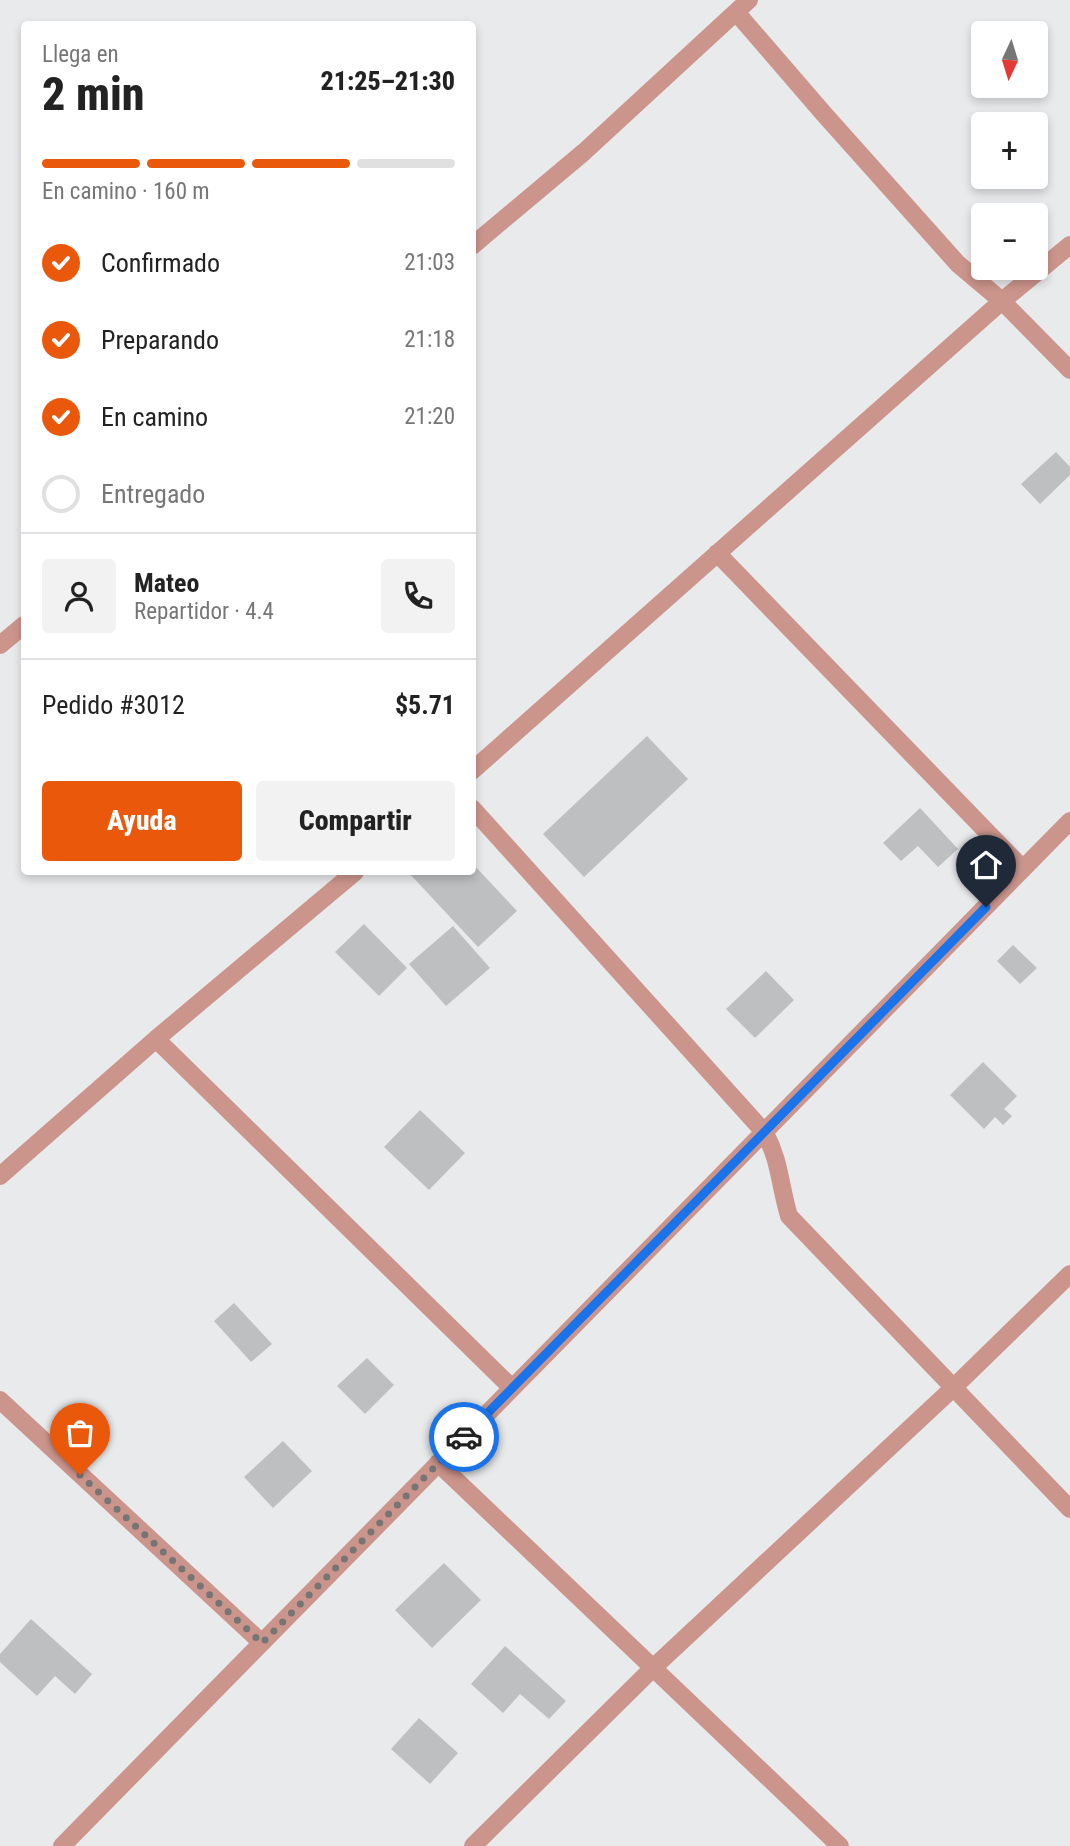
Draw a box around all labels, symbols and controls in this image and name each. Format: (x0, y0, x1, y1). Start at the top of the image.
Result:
north arrow (971, 21, 1048, 98)
map controls (971, 21, 1048, 280)
text: Llega en (42, 41, 119, 68)
text: 21:25–21:30 (321, 66, 455, 96)
text: 2 min (42, 67, 145, 121)
button: + (971, 112, 1048, 189)
text: En camino · 160 m (42, 178, 210, 205)
button: − (971, 203, 1048, 280)
icon: check (42, 244, 80, 282)
text: Confirmado (101, 248, 220, 278)
text: 21:03 (404, 249, 455, 276)
icon: check (42, 321, 80, 359)
text: Preparando (101, 325, 219, 355)
text: 21:18 (404, 326, 455, 353)
icon: check (42, 398, 80, 436)
text: En camino (101, 402, 208, 432)
text: 21:20 (404, 403, 455, 430)
text: Entregado (101, 479, 205, 509)
button: person (42, 559, 116, 633)
button: phone (381, 559, 455, 633)
text: Mateo (134, 568, 199, 598)
text: Repartidor · 4.4 (134, 598, 274, 625)
text: Pedido #3012 (42, 690, 185, 720)
text: $5.71 (395, 690, 455, 720)
button: Ayuda (42, 781, 242, 861)
button: Compartir (256, 781, 455, 861)
pin (956, 835, 1016, 907)
icon: home (967, 846, 1005, 884)
courier (429, 1402, 499, 1472)
pin (50, 1403, 110, 1475)
icon: bag (61, 1414, 99, 1452)
icon: car (445, 1418, 483, 1456)

